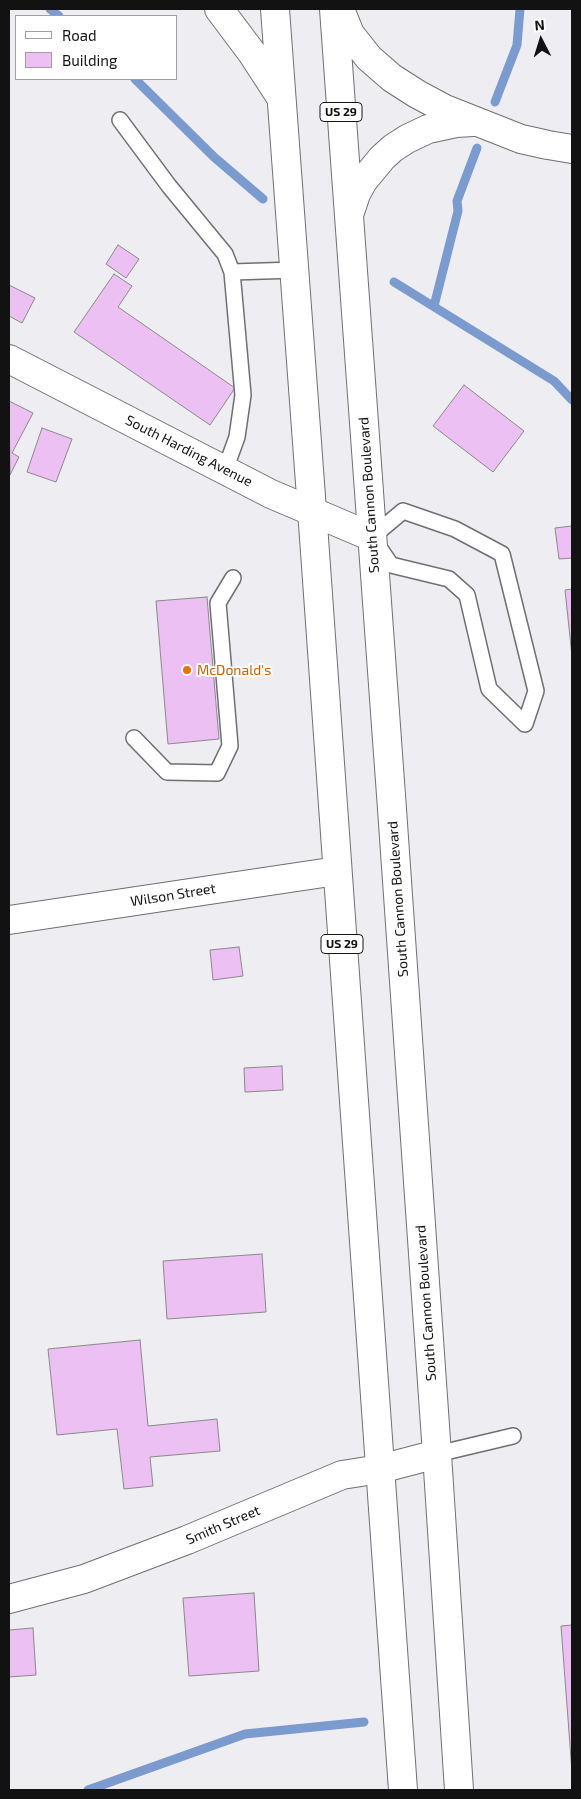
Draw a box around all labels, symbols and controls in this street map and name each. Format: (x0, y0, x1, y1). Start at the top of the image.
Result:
legend (15, 15, 178, 80)
north arrow (516, 15, 566, 65)
text: N (534, 16, 545, 33)
text: Road (62, 26, 97, 44)
text: Building (62, 51, 117, 69)
road number: US 29 (320, 102, 362, 121)
street label: South Harding Avenue (123, 412, 255, 490)
street label: South Cannon Boulevard (355, 416, 383, 574)
place label: McDonald's (197, 662, 271, 678)
marker: McDonald's (181, 664, 193, 676)
street label: South Cannon Boulevard (384, 820, 412, 978)
street label: Wilson Street (129, 880, 217, 910)
road number: US 29 (321, 934, 363, 954)
street label: South Cannon Boulevard (412, 1224, 440, 1382)
street label: Smith Street (183, 1502, 263, 1548)

